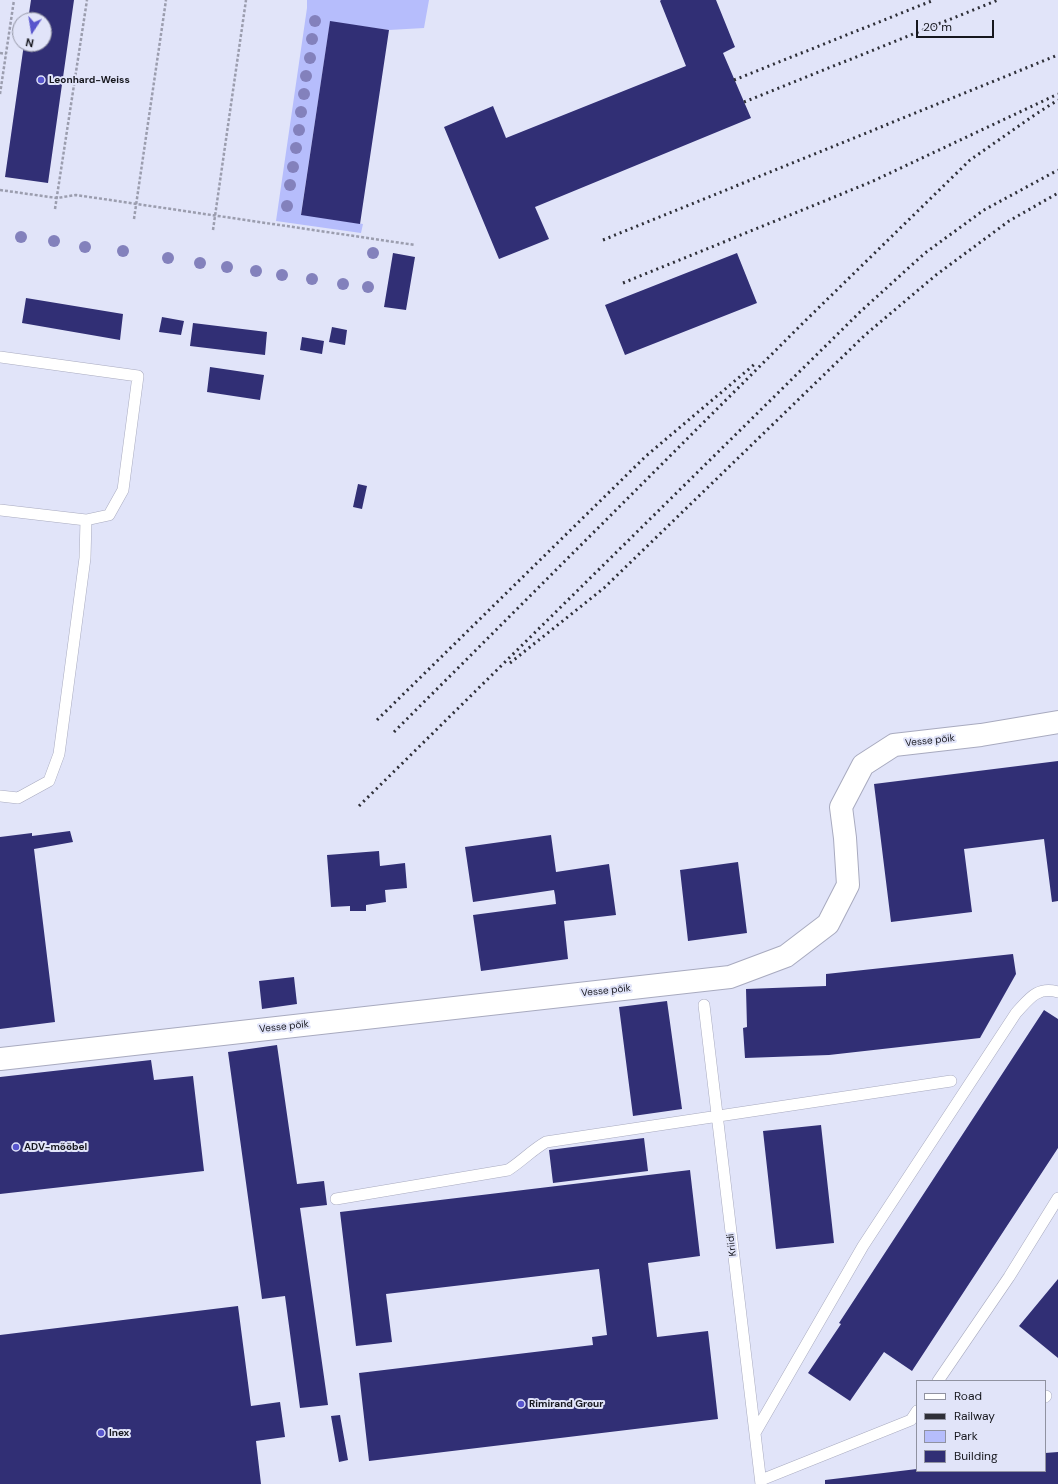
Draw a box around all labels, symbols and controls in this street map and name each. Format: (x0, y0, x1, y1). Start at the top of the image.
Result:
north arrow (12, 12, 52, 52)
scale bar (918, 12, 996, 38)
text: 20 m (923, 19, 952, 35)
text: N (24, 35, 35, 50)
place label: Leonhard-Weiss (49, 74, 130, 86)
marker: Leonhard-Weiss (36, 75, 46, 85)
street label: Vesse põik (905, 732, 955, 750)
street label: Vesse põik (581, 982, 631, 1000)
street label: Vesse põik (259, 1018, 309, 1036)
place label: ADV-mööbel (24, 1141, 87, 1153)
marker: ADV-mööbel (11, 1142, 21, 1152)
street label: Kriidi (725, 1233, 739, 1257)
legend (916, 1380, 1046, 1472)
text: Road (954, 1388, 982, 1404)
place label: Rimirand Grour (529, 1398, 603, 1410)
marker: Rimirand Grour (516, 1399, 526, 1409)
text: Railway (954, 1408, 995, 1424)
place label: Inex (109, 1427, 129, 1439)
marker: Inex (96, 1428, 106, 1438)
text: Park (954, 1428, 978, 1444)
text: Building (954, 1448, 998, 1464)

